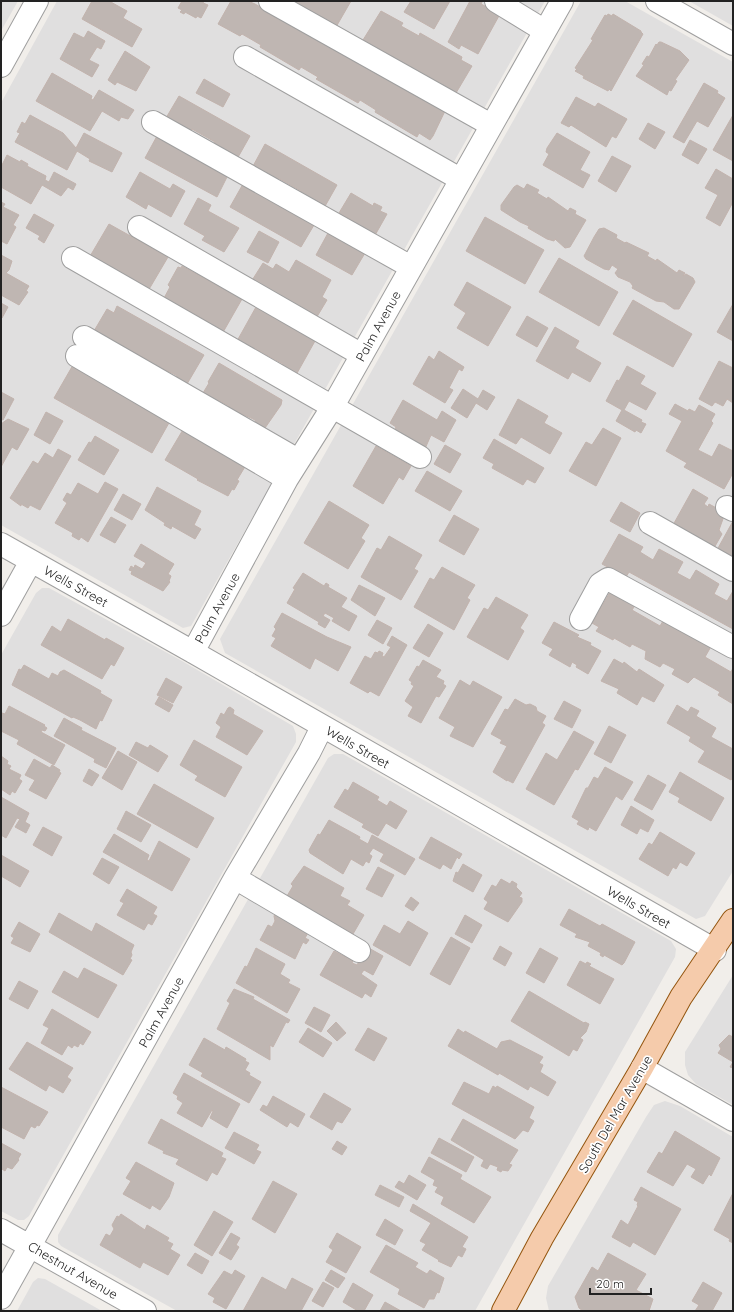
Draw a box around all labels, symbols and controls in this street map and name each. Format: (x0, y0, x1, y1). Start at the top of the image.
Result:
street label: Palm Avenue (352, 288, 404, 364)
street label: Wells Street (41, 562, 111, 610)
street label: Palm Avenue (191, 570, 243, 646)
street label: Wells Street (323, 722, 393, 772)
street label: Wells Street (604, 882, 674, 932)
street label: Palm Avenue (135, 974, 187, 1050)
street label: South Del Mar Avenue (575, 1052, 655, 1176)
street label: Chestnut Avenue (25, 1238, 121, 1302)
scale bar (590, 1270, 651, 1296)
text: 20 m (596, 1276, 624, 1291)

